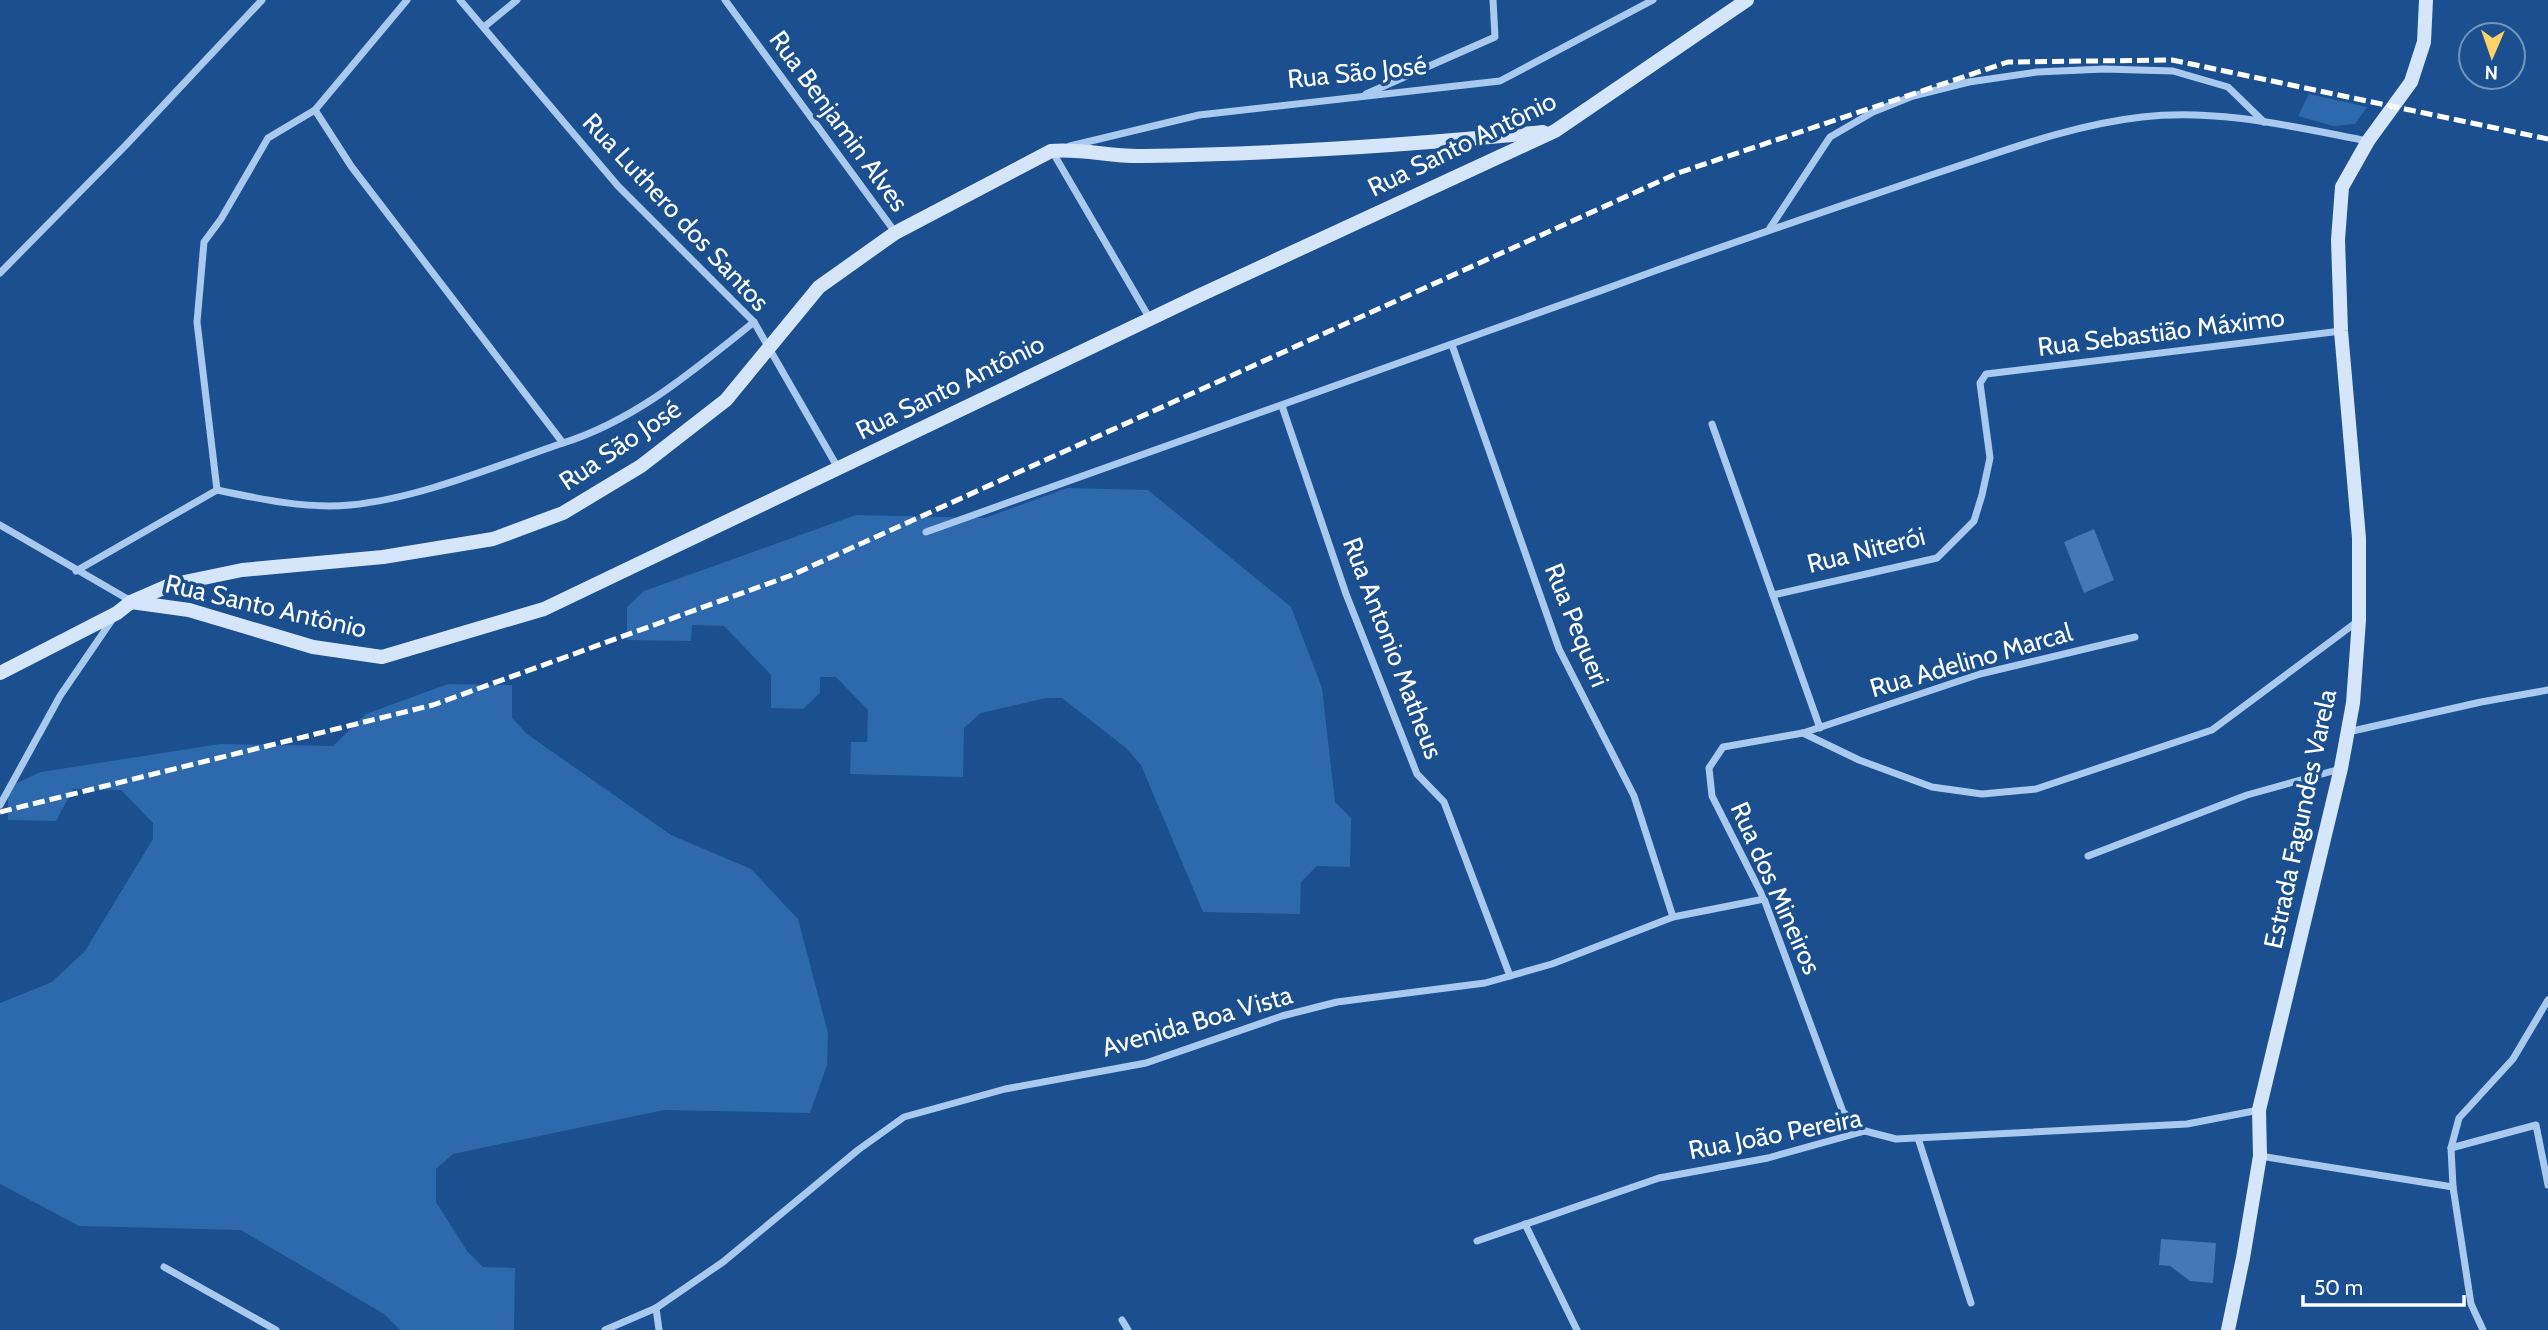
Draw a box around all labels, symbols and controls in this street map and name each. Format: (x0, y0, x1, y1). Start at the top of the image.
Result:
north arrow (2457, 21, 2527, 91)
street label: Rua Benjamin Alves (763, 24, 916, 218)
street label: Rua São José (1286, 49, 1428, 95)
text: N (2484, 61, 2499, 84)
street label: Rua Santo Antônio (1363, 85, 1561, 203)
street label: Rua Luthero dos Santos (576, 106, 776, 318)
street label: Rua Sebastião Máximo (2036, 301, 2286, 363)
street label: Rua Santo Antônio (851, 328, 1049, 446)
street label: Rua São José (553, 393, 687, 497)
street label: Rua Niterói (1804, 520, 1928, 580)
street label: Rua Antonio Matheus (1336, 533, 1450, 763)
street label: Rua Pequeri (1538, 559, 1616, 691)
street label: Rua Santo Antônio (162, 567, 370, 645)
street label: Rua Adelino Marcal (1866, 616, 2076, 704)
street label: Estrada Fagundes Varela (2257, 686, 2343, 952)
street label: Rua dos Mineiros (1724, 797, 1828, 979)
street label: Avenida Boa Vista (1098, 978, 1296, 1063)
street label: Rua João Pereira (1686, 1101, 1865, 1166)
scale bar (2303, 1264, 2464, 1308)
text: 50 m (2314, 1275, 2363, 1300)

